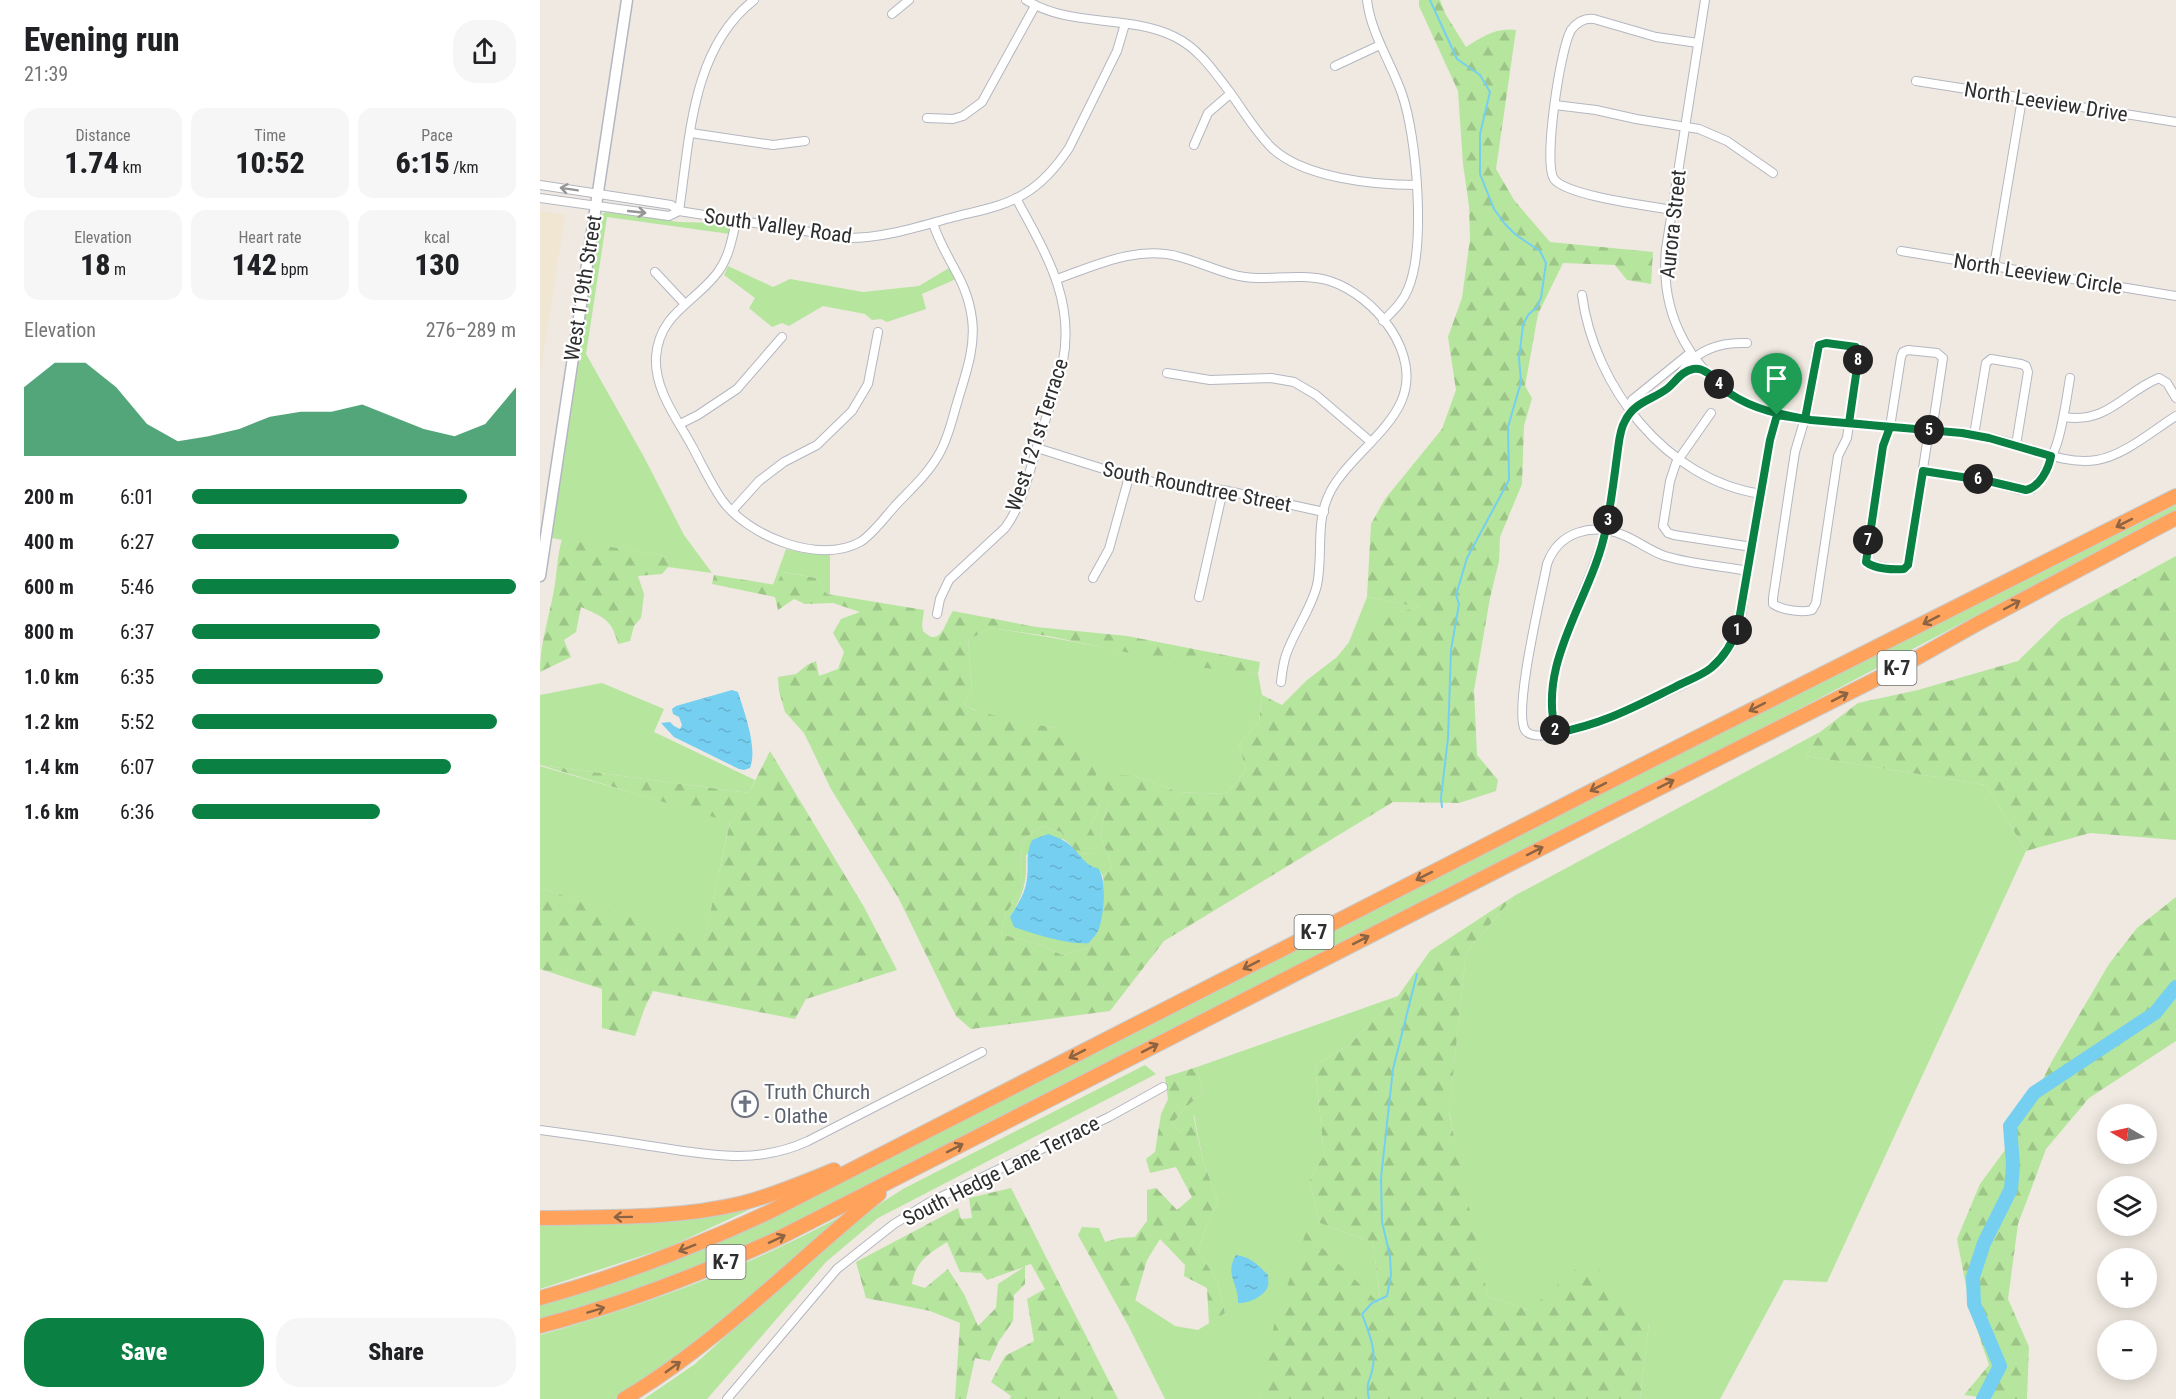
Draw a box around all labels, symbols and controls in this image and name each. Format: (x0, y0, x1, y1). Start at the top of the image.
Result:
text: Evening run (24, 20, 180, 59)
button: share (453, 20, 516, 83)
text: 21:39 (24, 62, 68, 86)
street label: North Leeview Drive (1963, 77, 2130, 127)
text: Distance (75, 126, 131, 145)
text: Time (254, 126, 286, 145)
text: Pace (421, 126, 453, 145)
text: 1.74 (64, 145, 119, 180)
text: 10:52 (235, 145, 305, 180)
text: 6:15 (395, 145, 450, 180)
text: km (119, 158, 142, 177)
text: /km (450, 158, 479, 177)
street label: Aurora Street (1655, 169, 1691, 279)
one-way arrow (559, 183, 579, 194)
street label: South Valley Road (702, 204, 854, 248)
one-way arrow (627, 207, 647, 218)
street label: West 119th Street (560, 213, 606, 363)
text: Elevation (74, 228, 132, 247)
text: Heart rate (238, 228, 302, 247)
text: kcal (424, 228, 450, 247)
text: 18 (80, 247, 110, 282)
text: 142 (231, 247, 277, 282)
text: 130 (414, 247, 460, 282)
street label: North Leeview Circle (1952, 249, 2124, 299)
text: m (110, 260, 126, 279)
text: bpm (277, 260, 309, 279)
text: Elevation (24, 318, 96, 342)
text: 276–289 m (426, 318, 516, 342)
pin: 8 (1843, 345, 1873, 375)
text: 8 (1854, 350, 1862, 369)
pin (1751, 353, 1802, 415)
street label: West 121st Terrace (1001, 355, 1073, 514)
icon: arrive (1760, 362, 1793, 395)
pin: 4 (1704, 369, 1734, 399)
text: 4 (1715, 374, 1723, 393)
pin: 5 (1914, 415, 1944, 445)
text: 5 (1925, 420, 1933, 439)
street label: South Roundtree Street (1101, 457, 1293, 517)
pin: 6 (1963, 464, 1993, 494)
text: 6 (1974, 469, 1982, 488)
text: 200 m (24, 485, 74, 509)
text: 6:01 (120, 485, 154, 509)
pin: 3 (1593, 505, 1623, 535)
text: 3 (1604, 510, 1612, 529)
one-way arrow (2115, 517, 2133, 529)
pin: 7 (1853, 525, 1883, 555)
text: 400 m (24, 530, 74, 554)
text: 6:27 (120, 530, 154, 554)
text: 7 (1864, 530, 1872, 549)
text: 600 m (24, 575, 74, 599)
text: 5:46 (120, 575, 154, 599)
one-way arrow (2003, 599, 2021, 610)
one-way arrow (1922, 614, 1940, 626)
pin: 1 (1722, 615, 1752, 645)
text: 800 m (24, 620, 74, 644)
text: 6:37 (120, 620, 154, 644)
text: 1 (1733, 620, 1741, 639)
road number: K-7 (1878, 651, 1916, 685)
text: 1.0 km (24, 665, 79, 689)
text: 6:35 (120, 665, 154, 689)
one-way arrow (1831, 691, 1849, 702)
one-way arrow (1748, 702, 1766, 713)
text: 1.2 km (24, 710, 79, 734)
text: 5:52 (120, 710, 154, 734)
pin: 2 (1540, 715, 1570, 745)
text: 2 (1551, 720, 1559, 739)
text: 1.4 km (24, 755, 79, 779)
text: 6:07 (120, 755, 154, 779)
one-way arrow (1657, 778, 1675, 790)
one-way arrow (1590, 781, 1607, 793)
text: 1.6 km (24, 800, 79, 824)
text: 6:36 (120, 800, 154, 824)
one-way arrow (1525, 845, 1543, 856)
one-way arrow (1416, 871, 1434, 882)
road number: K-7 (1294, 915, 1334, 949)
one-way arrow (1352, 934, 1370, 945)
one-way arrow (1243, 959, 1260, 971)
one-way arrow (1141, 1042, 1159, 1053)
one-way arrow (1069, 1049, 1087, 1060)
place label: Truth Church - Olathe (764, 1080, 870, 1128)
church icon: Truth Church - Olathe (730, 1089, 760, 1119)
north arrow (2097, 1104, 2157, 1164)
map controls (2097, 1104, 2157, 1380)
street label: South Hedge Lane Terrace (899, 1111, 1103, 1231)
one-way arrow (946, 1142, 964, 1154)
button: layers (2097, 1176, 2157, 1236)
one-way arrow (614, 1211, 634, 1223)
one-way arrow (768, 1232, 786, 1244)
one-way arrow (678, 1243, 697, 1254)
road number: K-7 (706, 1245, 746, 1279)
button: + (2097, 1248, 2157, 1308)
one-way arrow (586, 1304, 605, 1315)
button: Save (24, 1318, 264, 1387)
button: Share (276, 1318, 516, 1387)
button: − (2097, 1320, 2157, 1380)
one-way arrow (665, 1361, 681, 1373)

